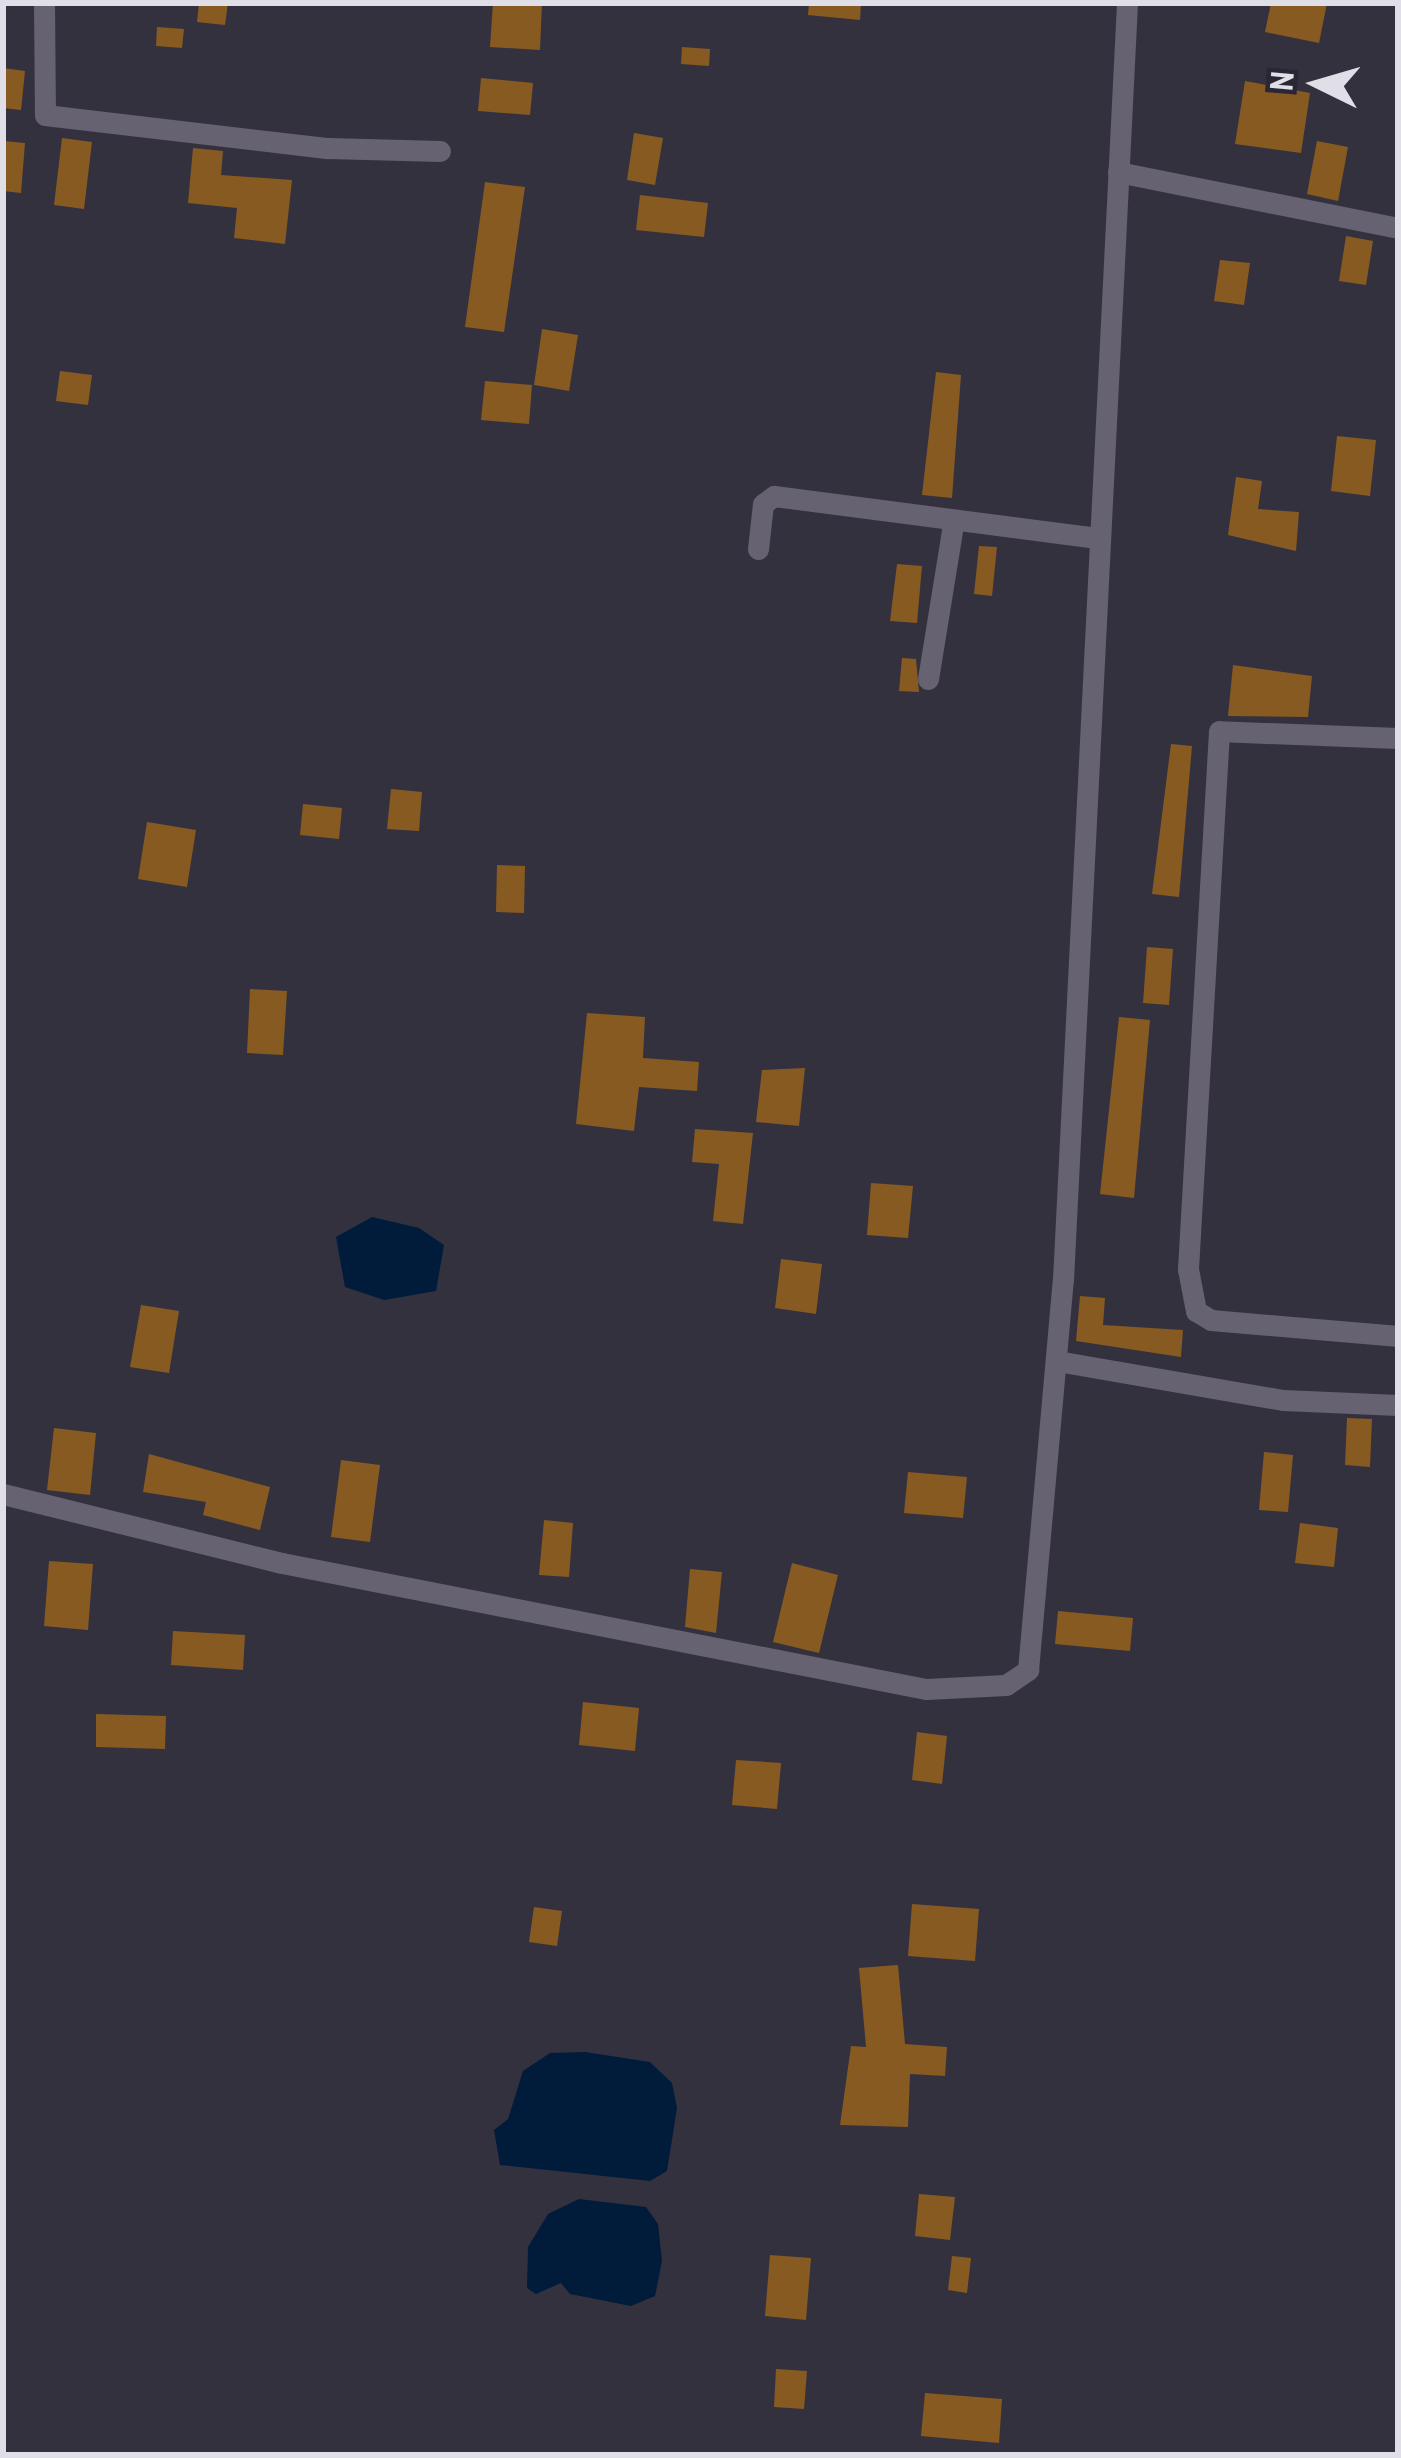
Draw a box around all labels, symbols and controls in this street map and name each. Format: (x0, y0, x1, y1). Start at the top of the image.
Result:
north arrow (1257, 24, 1377, 144)
text: N (1258, 69, 1304, 93)

